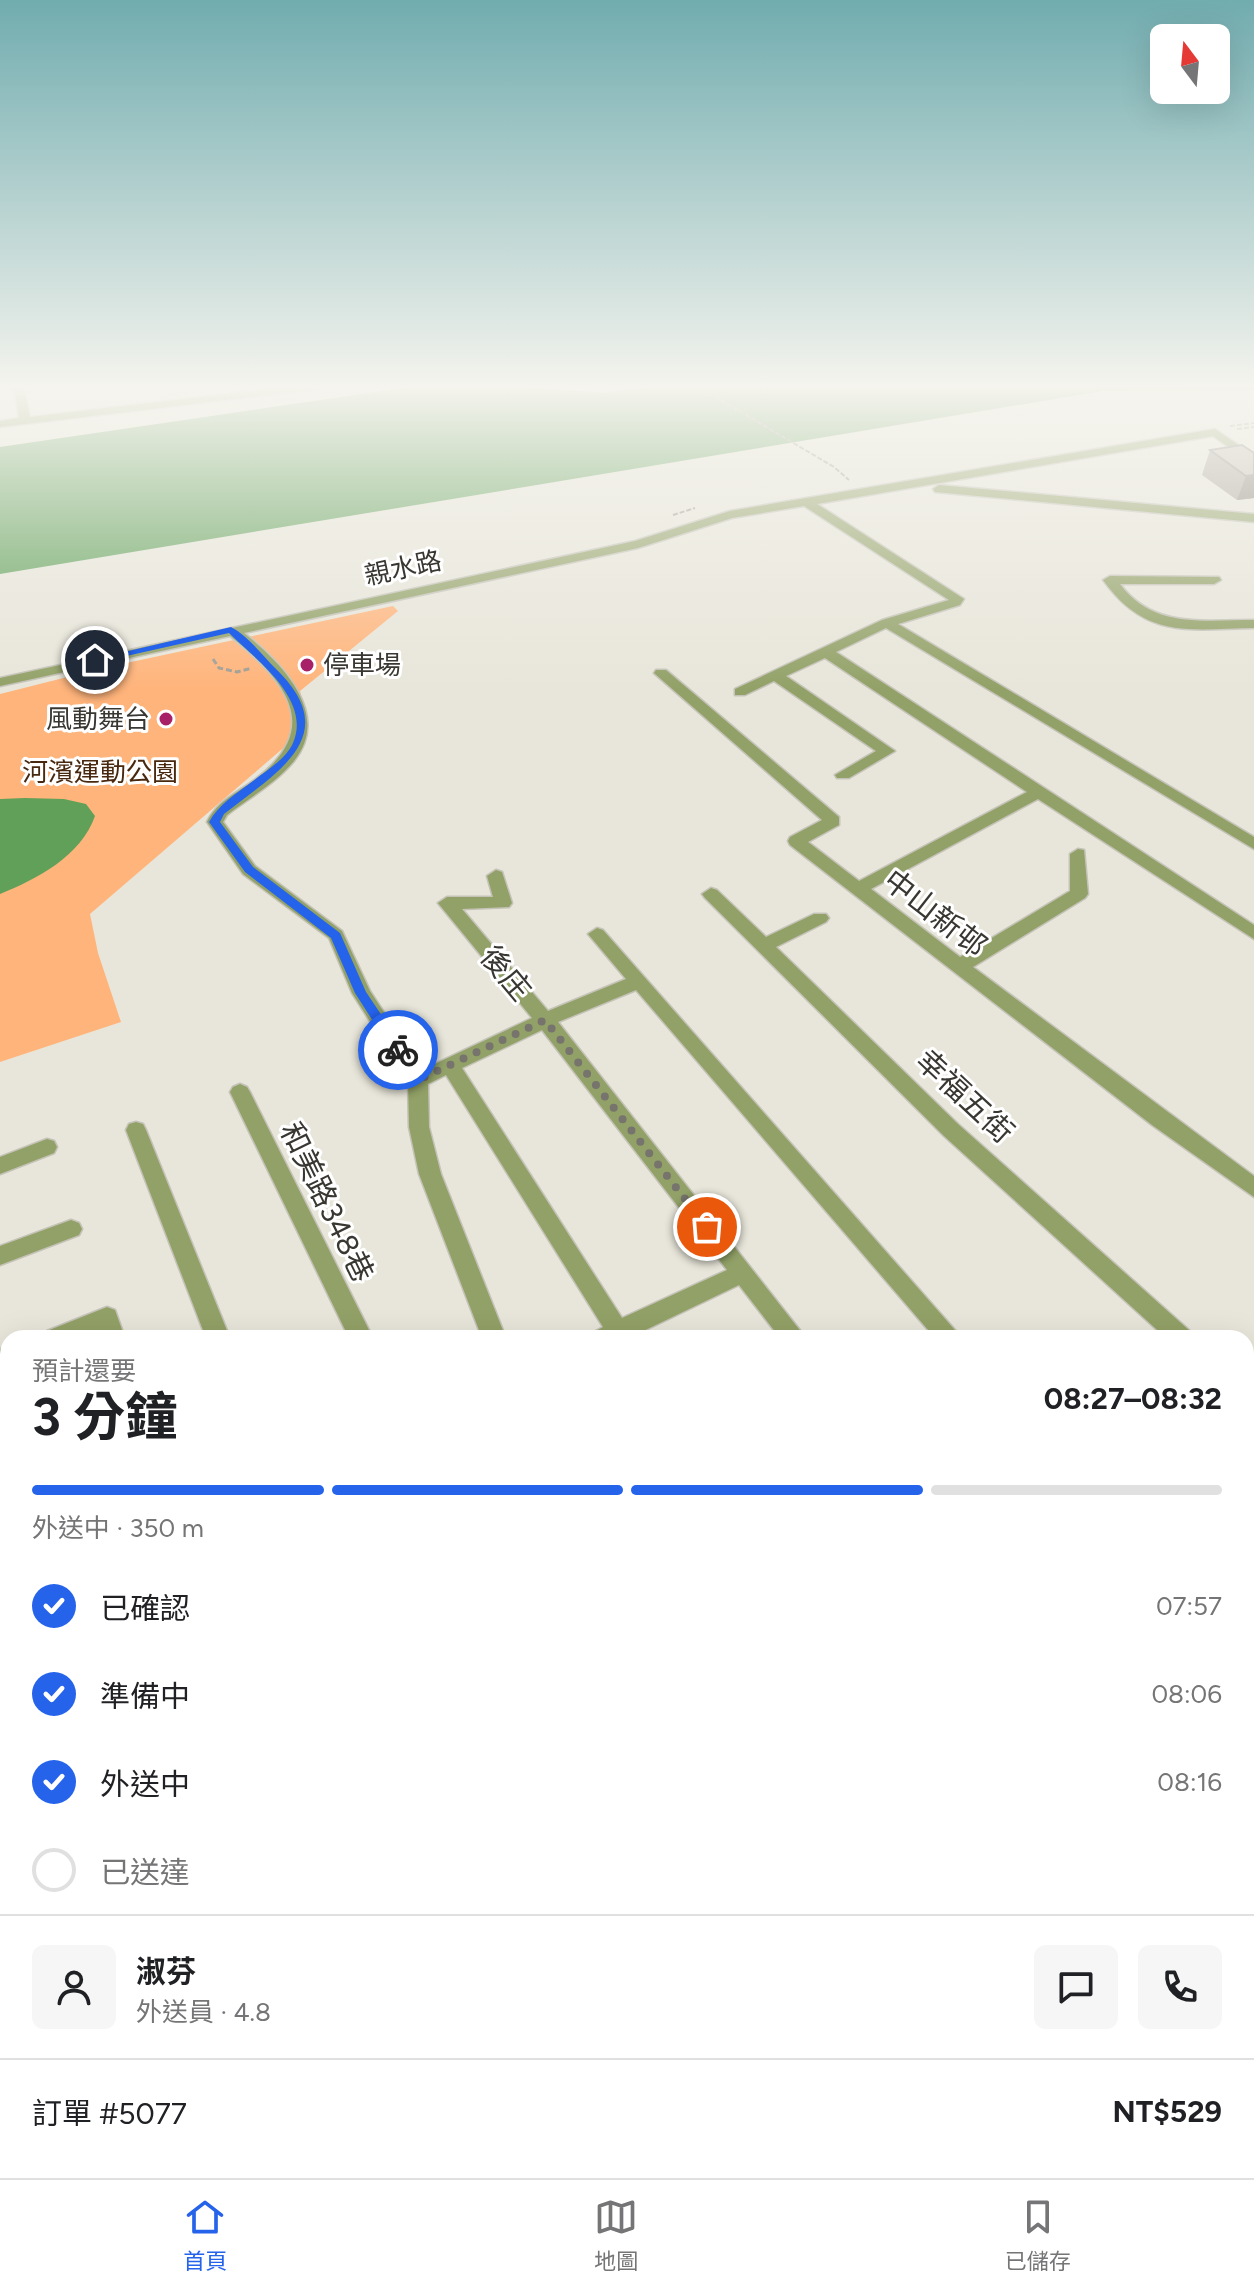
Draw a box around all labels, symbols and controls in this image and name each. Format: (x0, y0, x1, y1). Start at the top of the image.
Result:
north arrow (1150, 24, 1230, 104)
map controls (1150, 24, 1230, 104)
street label: 親水路 (362, 544, 444, 592)
pin (61, 626, 129, 694)
icon: home (73, 638, 117, 682)
place label: 停車場 (323, 649, 401, 681)
marker: 停車場 (298, 656, 316, 674)
place label: 風動舞台 (46, 703, 150, 735)
marker: 風動舞台 (157, 710, 175, 728)
park label: 河濱運動公園 (22, 756, 178, 788)
street label: 中山新邨 (876, 861, 994, 965)
street label: 後庄 (473, 938, 539, 1008)
courier (358, 1010, 438, 1090)
icon: bike (376, 1028, 420, 1072)
street label: 幸福五街 (909, 1042, 1021, 1150)
street label: 和美路348巷 (272, 1116, 382, 1288)
pin (673, 1193, 741, 1261)
icon: bag (685, 1205, 729, 1249)
text: 預計還要 (32, 1355, 136, 1387)
text: 08:27–08:32 (1044, 1380, 1222, 1417)
text: 3 分鐘 (32, 1386, 177, 1448)
text: 外送中 · 350 m (32, 1512, 204, 1544)
icon: check (32, 1584, 76, 1628)
text: 已確認 (100, 1590, 190, 1627)
text: 07:57 (1156, 1590, 1222, 1622)
icon: check (32, 1672, 76, 1716)
text: 準備中 (100, 1678, 190, 1715)
text: 08:06 (1151, 1678, 1222, 1710)
icon: check (32, 1760, 76, 1804)
text: 外送中 (100, 1766, 190, 1803)
text: 08:16 (1157, 1766, 1222, 1798)
text: 已送達 (100, 1854, 190, 1891)
button: person (32, 1945, 116, 2029)
button: chat (1034, 1945, 1118, 2029)
button: phone (1138, 1945, 1222, 2029)
text: 淑芬 (136, 1953, 196, 1990)
text: 外送員 · 4.8 (136, 1996, 271, 2028)
text: NT$529 (1112, 2093, 1222, 2130)
text: 訂單 #5077 (32, 2095, 187, 2132)
tab: 首頁 (183, 2195, 227, 2275)
tab: 地圖 (594, 2195, 638, 2275)
tab: 已儲存 (1005, 2195, 1071, 2275)

